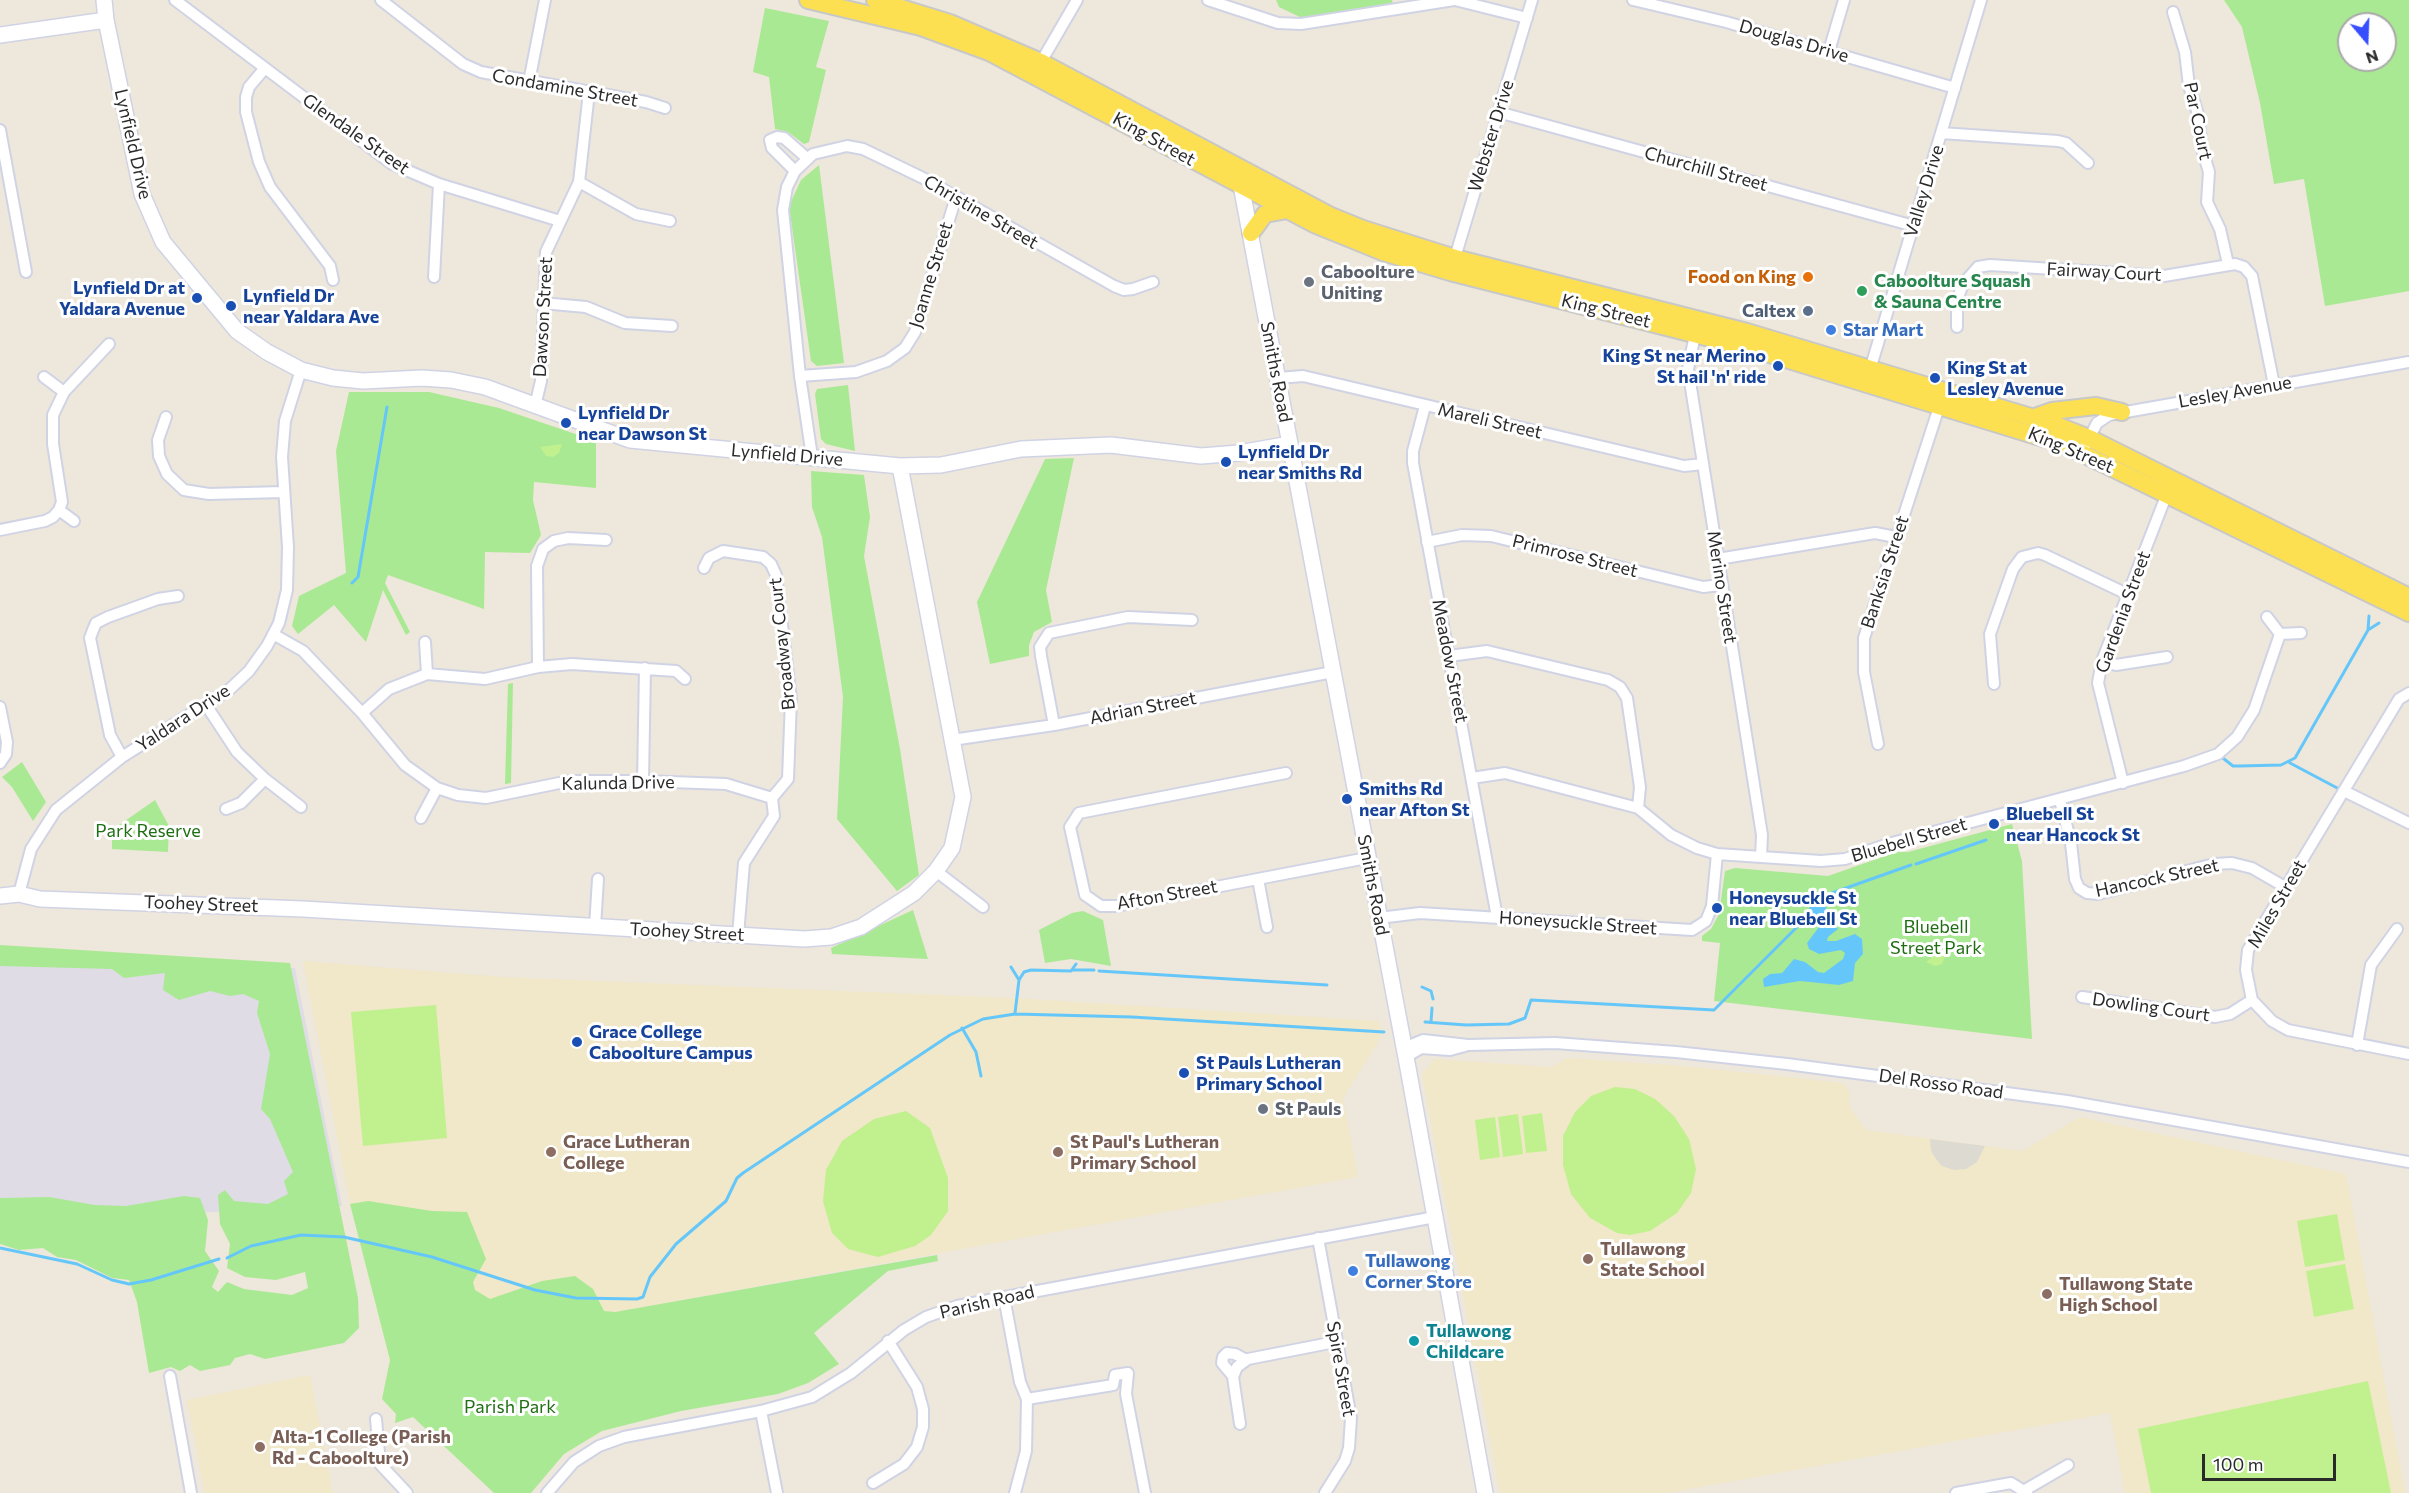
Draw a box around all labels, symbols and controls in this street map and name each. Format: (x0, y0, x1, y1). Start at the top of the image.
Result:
north arrow (2337, 12, 2397, 72)
street label: Douglas Drive (1737, 15, 1851, 67)
text: N (2364, 47, 2381, 69)
street label: Condamine Street (490, 65, 640, 111)
street label: Webster Drive (1464, 77, 1518, 195)
street label: Par Court (2179, 80, 2217, 162)
street label: Lynfield Drive (110, 87, 156, 201)
street label: Glendale Street (298, 89, 414, 179)
street label: King Street (1109, 107, 1199, 171)
street label: Churchill Street (1642, 142, 1770, 196)
street label: Valley Drive (1900, 142, 1948, 240)
street label: Christine Street (920, 170, 1042, 254)
street label: Joanne Street (905, 219, 957, 331)
street label: Dawson Street (529, 256, 557, 378)
street label: Fairway Court (2046, 258, 2162, 286)
place label: Caboolture Uniting (1321, 261, 1414, 304)
place label: Food on King (1688, 266, 1796, 288)
marker: Food on King (1801, 270, 1815, 284)
place label: Caboolture Squash & Sauna Centre (1874, 270, 2031, 312)
marker: Caboolture Uniting (1302, 275, 1316, 289)
place label: Lynfield Dr at Yaldara Avenue (59, 277, 185, 320)
marker: Caboolture Squash & Sauna Centre (1855, 284, 1869, 298)
place label: Lynfield Dr near Yaldara Ave (243, 285, 379, 328)
street label: King Street (1559, 290, 1653, 332)
marker: Lynfield Dr at Yaldara Avenue (190, 291, 204, 305)
marker: Lynfield Dr near Yaldara Ave (224, 299, 238, 313)
place label: Caltex (1742, 300, 1796, 322)
marker: Caltex (1801, 304, 1815, 318)
place label: Star Mart (1843, 319, 1923, 341)
street label: Smiths Road (1256, 320, 1296, 424)
marker: Star Mart (1824, 323, 1838, 337)
place label: King St near Merino St hail 'n' ride (1602, 345, 1766, 388)
place label: King St at Lesley Avenue (1947, 357, 2064, 400)
marker: King St near Merino St hail 'n' ride (1771, 359, 1785, 373)
marker: King St at Lesley Avenue (1928, 371, 1942, 385)
street label: Lesley Avenue (2177, 371, 2293, 413)
street label: Mareli Street (1436, 399, 1544, 443)
place label: Lynfield Dr near Dawson St (578, 402, 707, 444)
marker: Lynfield Dr near Dawson St (559, 416, 573, 430)
street label: King Street (2025, 422, 2117, 478)
street label: Lynfield Drive (730, 439, 844, 471)
place label: Lynfield Dr near Smiths Rd (1238, 441, 1362, 484)
marker: Lynfield Dr near Smiths Rd (1219, 455, 1233, 469)
street label: Banksia Street (1857, 513, 1913, 631)
street label: Merino Street (1702, 529, 1742, 645)
street label: Primrose Street (1510, 530, 1640, 582)
street label: Gardenia Street (2091, 548, 2155, 676)
street label: Broadway Court (764, 577, 800, 711)
street label: Meadow Street (1427, 597, 1473, 725)
street label: Yaldara Drive (132, 680, 234, 756)
street label: Adrian Street (1088, 687, 1198, 729)
street label: Kalunda Drive (561, 771, 675, 795)
place label: Smiths Rd near Afton St (1359, 778, 1470, 820)
marker: Smiths Rd near Afton St (1340, 792, 1354, 806)
place label: Bluebell St near Hancock St (2006, 803, 2140, 846)
street label: Bluebell Street (1849, 813, 1969, 867)
marker: Bluebell St near Hancock St (1987, 817, 2001, 831)
park label: Park Reserve (95, 820, 201, 842)
street label: Smiths Road (1353, 833, 1393, 937)
street label: Hancock Street (2093, 854, 2221, 902)
street label: Miles Street (2243, 856, 2311, 952)
street label: Afton Street (1115, 876, 1219, 914)
place label: Honeysuckle St near Bluebell St (1729, 887, 1857, 930)
street label: Toohey Street (143, 891, 259, 917)
marker: Honeysuckle St near Bluebell St (1710, 901, 1724, 915)
street label: Honeysuckle Street (1498, 907, 1658, 939)
park label: Bluebell Street Park (1890, 916, 1982, 958)
street label: Toohey Street (629, 918, 745, 946)
street label: Dowling Court (2091, 988, 2211, 1026)
place label: Grace College Caboolture Campus (589, 1021, 753, 1064)
marker: Grace College Caboolture Campus (570, 1035, 584, 1049)
place label: St Pauls Lutheran Primary School (1196, 1052, 1341, 1094)
street label: Del Rosso Road (1877, 1065, 2005, 1103)
marker: St Pauls Lutheran Primary School (1177, 1066, 1191, 1080)
place label: St Pauls (1275, 1098, 1341, 1120)
marker: St Pauls (1256, 1102, 1270, 1116)
place label: Grace Lutheran College (563, 1131, 690, 1174)
place label: St Paul's Lutheran Primary School (1070, 1131, 1219, 1174)
marker: Grace Lutheran College (544, 1145, 558, 1159)
marker: St Paul's Lutheran Primary School (1051, 1145, 1065, 1159)
place label: Tullawong State School (1600, 1238, 1705, 1280)
place label: Tullawong Corner Store (1365, 1250, 1472, 1292)
marker: Tullawong State School (1581, 1252, 1595, 1266)
marker: Tullawong Corner Store (1346, 1264, 1360, 1278)
place label: Tullawong State High School (2059, 1273, 2193, 1316)
street label: Parish Road (938, 1281, 1036, 1323)
marker: Tullawong State High School (2040, 1287, 2054, 1301)
street label: Spire Street (1322, 1320, 1360, 1418)
place label: Tullawong Childcare (1426, 1320, 1511, 1362)
marker: Tullawong Childcare (1407, 1334, 1421, 1348)
park label: Parish Park (464, 1396, 556, 1418)
place label: Alta-1 College (Parish Rd - Caboolture) (272, 1426, 451, 1468)
marker: Alta-1 College (Parish Rd - Caboolture) (253, 1440, 267, 1454)
scale bar (2205, 1442, 2338, 1480)
text: 100 m (2213, 1453, 2263, 1475)

